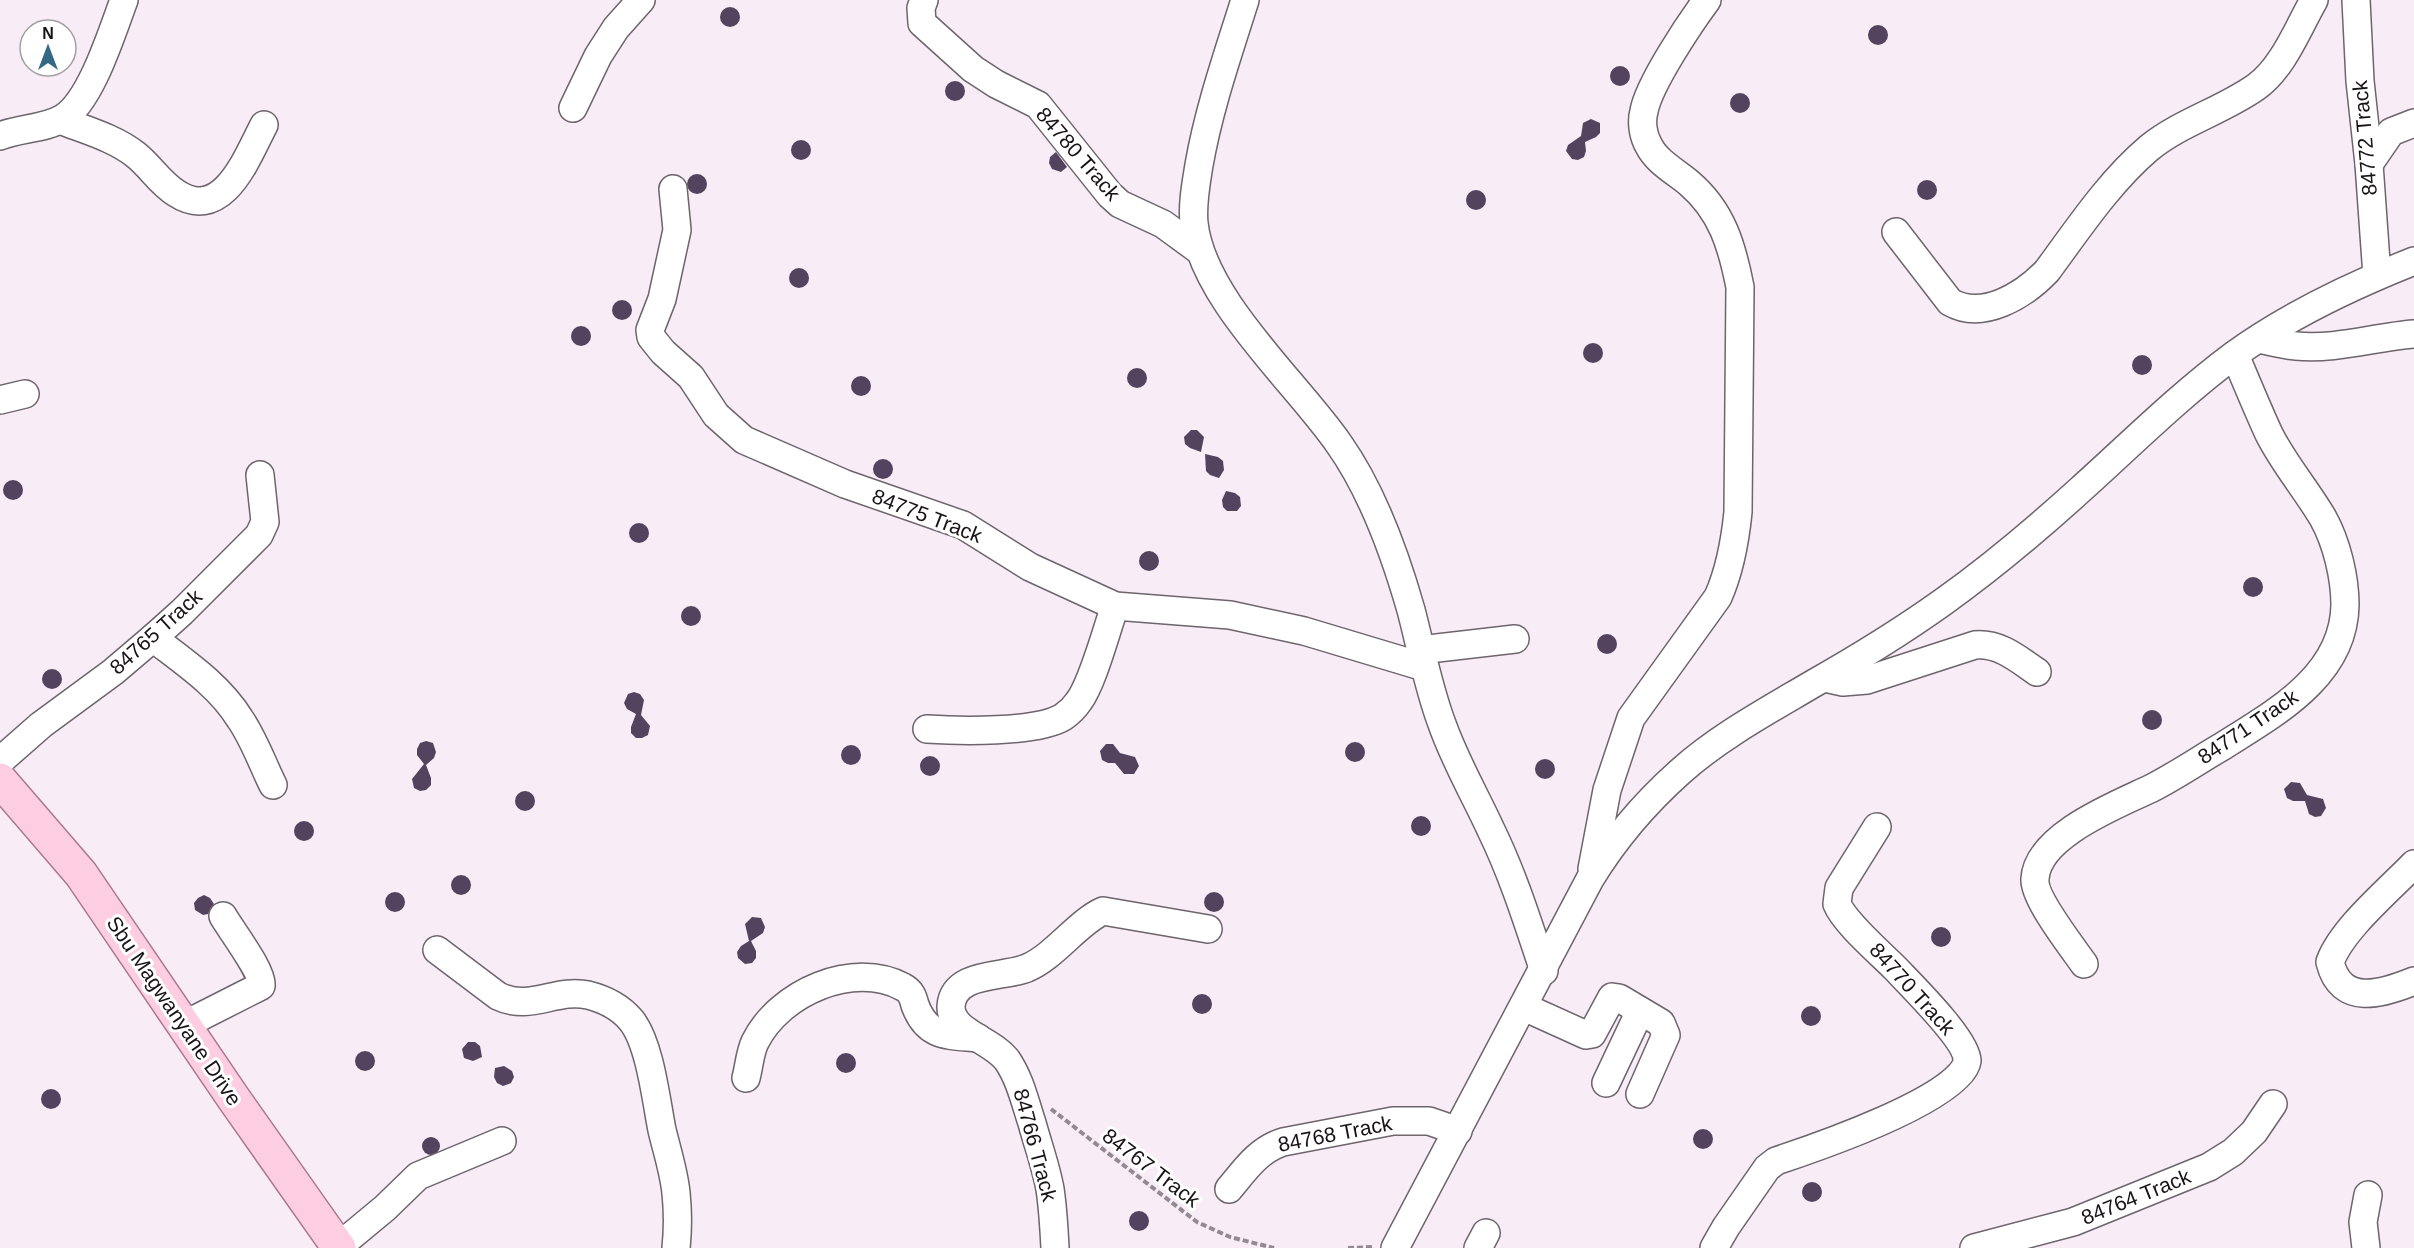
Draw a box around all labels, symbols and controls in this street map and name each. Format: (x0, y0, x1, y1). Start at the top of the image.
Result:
north arrow (18, 18, 78, 78)
text: N (42, 25, 54, 42)
street label: 84772 Track (2348, 79, 2381, 197)
street label: 84780 Track (1032, 103, 1125, 205)
street label: 84775 Track (869, 484, 986, 547)
street label: 84765 Track (105, 584, 207, 679)
street label: 84771 Track (2193, 684, 2302, 768)
street label: Sbu Magwanyane Drive (103, 912, 246, 1110)
street label: 84770 Track (1865, 938, 1960, 1040)
street label: 84766 Track (1009, 1086, 1062, 1204)
street label: 84768 Track (1276, 1111, 1394, 1156)
street label: 84767 Track (1098, 1124, 1205, 1212)
street label: 84764 Track (2078, 1164, 2194, 1229)

